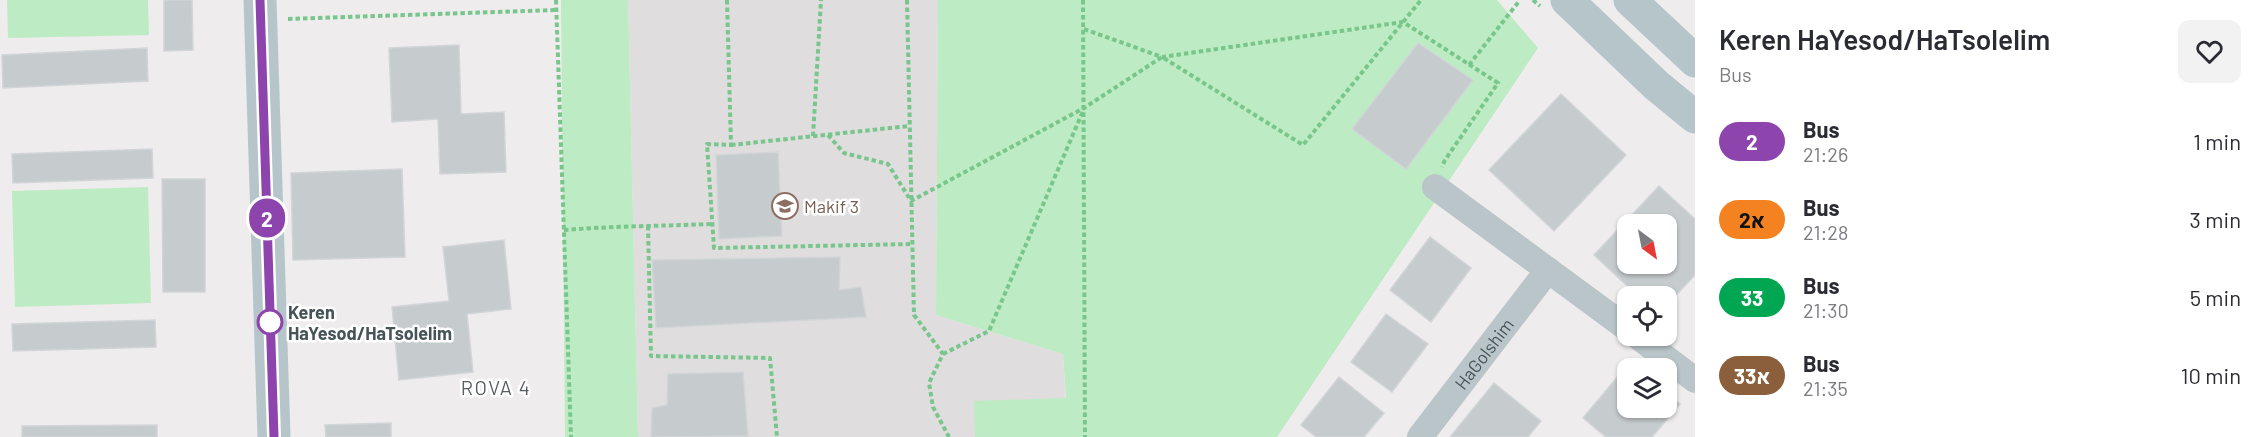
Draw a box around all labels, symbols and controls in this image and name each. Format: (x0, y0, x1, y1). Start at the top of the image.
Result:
button: heart (2178, 20, 2241, 83)
text: Keren HaYesod/HaTsolelim (1719, 22, 2050, 56)
text: Bus (1719, 62, 1752, 86)
text: Bus (1803, 116, 1840, 142)
text: 1 min (2193, 128, 2241, 154)
text: 2 (1746, 129, 1758, 154)
text: 21:26 (1803, 142, 1848, 166)
school or university icon: Makif 3 (770, 191, 800, 221)
text: Bus (1803, 194, 1840, 220)
place label: Makif 3 (804, 195, 859, 217)
line badge: 2 (248, 198, 286, 238)
text: 2 (261, 206, 273, 231)
text: 3 min (2190, 206, 2241, 232)
text: 2א (1739, 207, 1765, 232)
north arrow (1617, 214, 1677, 274)
map controls (1617, 214, 1677, 418)
text: 21:28 (1803, 220, 1848, 244)
text: Bus (1803, 272, 1840, 298)
text: 5 min (2190, 284, 2241, 310)
text: 33 (1741, 285, 1763, 310)
button: locate (1617, 286, 1677, 346)
text: 21:30 (1803, 298, 1849, 322)
place label: Keren HaYesod/HaTsolelim (288, 301, 452, 344)
marker: Keren HaYesod/HaTsolelim (257, 309, 283, 335)
street label: HaGolshim (1450, 314, 1518, 394)
text: Bus (1803, 350, 1840, 376)
button: layers (1617, 358, 1677, 418)
text: 10 min (2181, 362, 2241, 388)
text: 33א (1734, 363, 1770, 388)
district label: ROVA 4 (461, 375, 531, 399)
text: 21:35 (1803, 376, 1848, 400)

